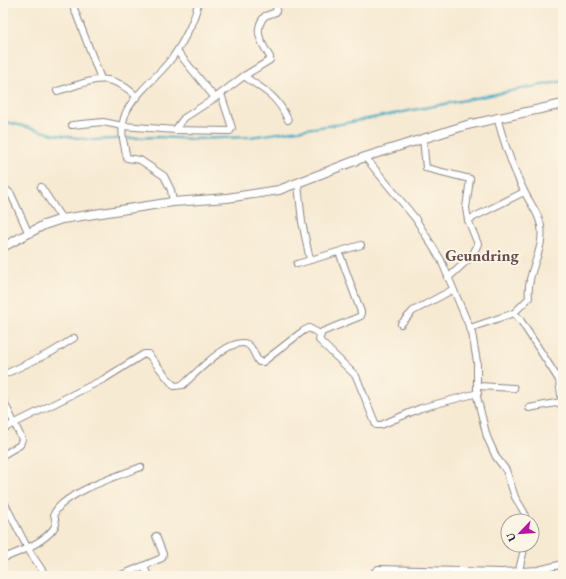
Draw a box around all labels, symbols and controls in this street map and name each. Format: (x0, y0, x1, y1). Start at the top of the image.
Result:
district label: Geundring (445, 245, 520, 266)
north arrow (500, 513, 540, 553)
text: U (503, 530, 519, 544)

